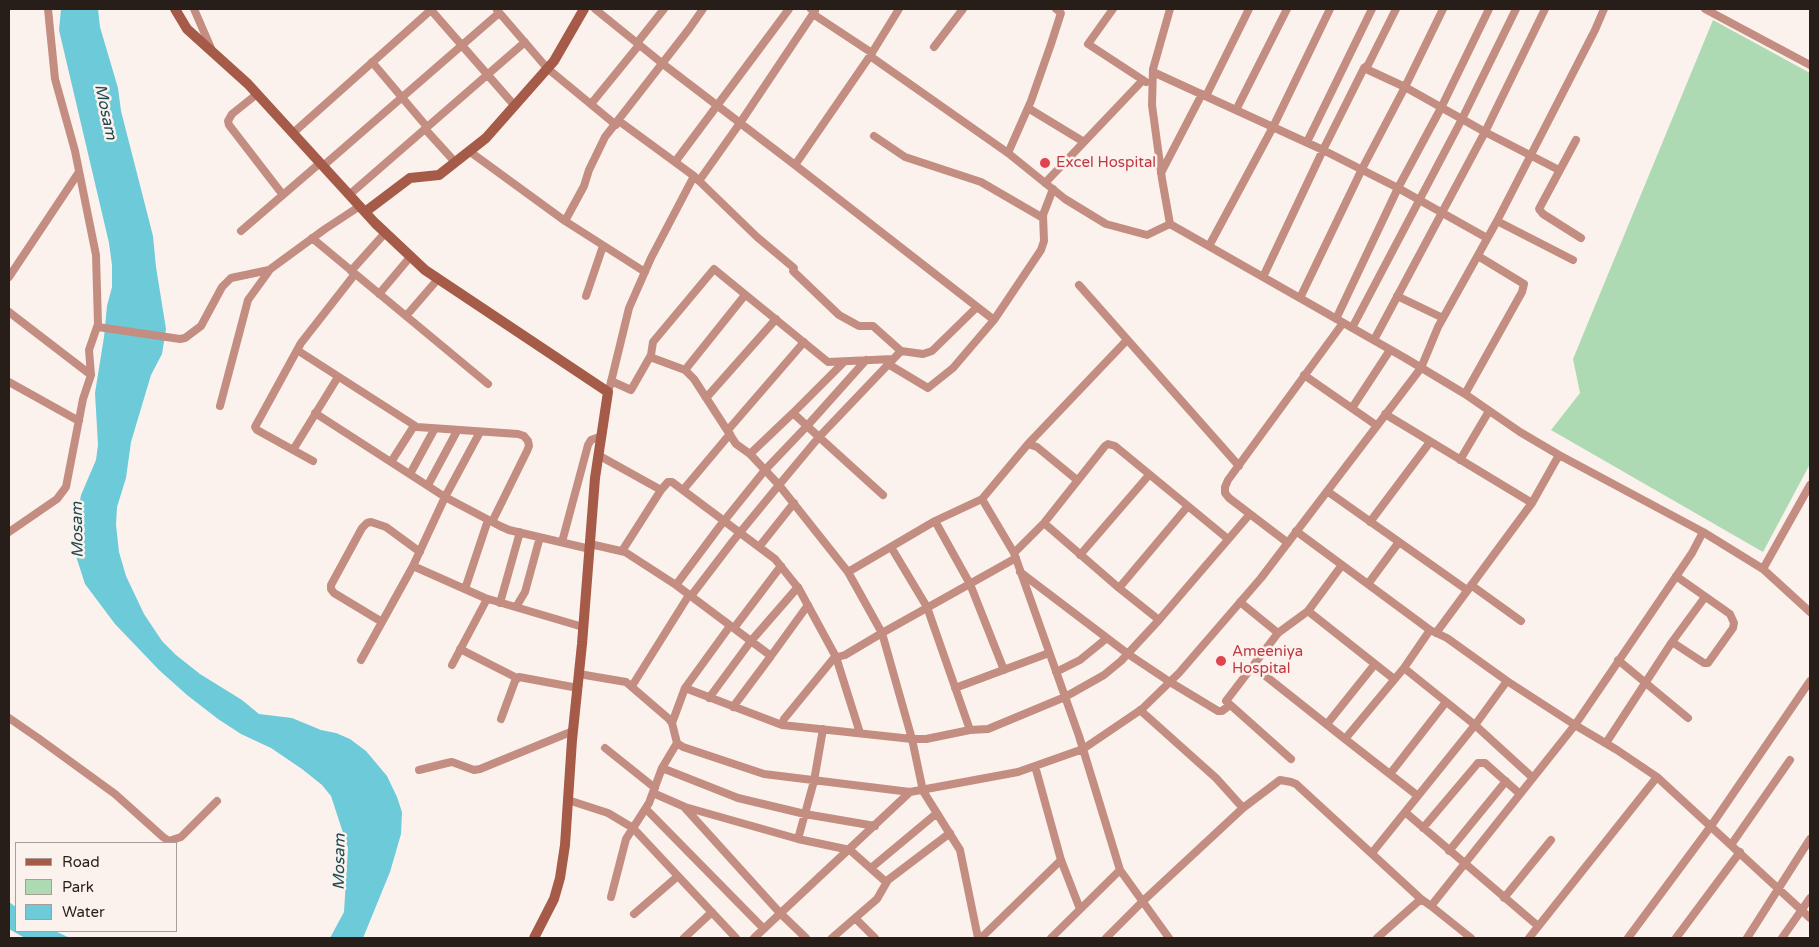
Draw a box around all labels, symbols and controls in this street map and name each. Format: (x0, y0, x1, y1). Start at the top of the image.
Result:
water label: Mosam (90, 82, 120, 142)
place label: Excel Hospital (1056, 154, 1156, 172)
marker: Excel Hospital (1038, 156, 1052, 170)
water label: Mosam (68, 502, 88, 558)
place label: Ameeniya Hospital (1232, 643, 1303, 678)
marker: Ameeniya Hospital (1214, 654, 1228, 668)
water label: Mosam (330, 834, 350, 890)
legend (15, 842, 178, 932)
text: Road (62, 853, 100, 871)
text: Park (62, 878, 94, 896)
text: Water (62, 903, 105, 921)

